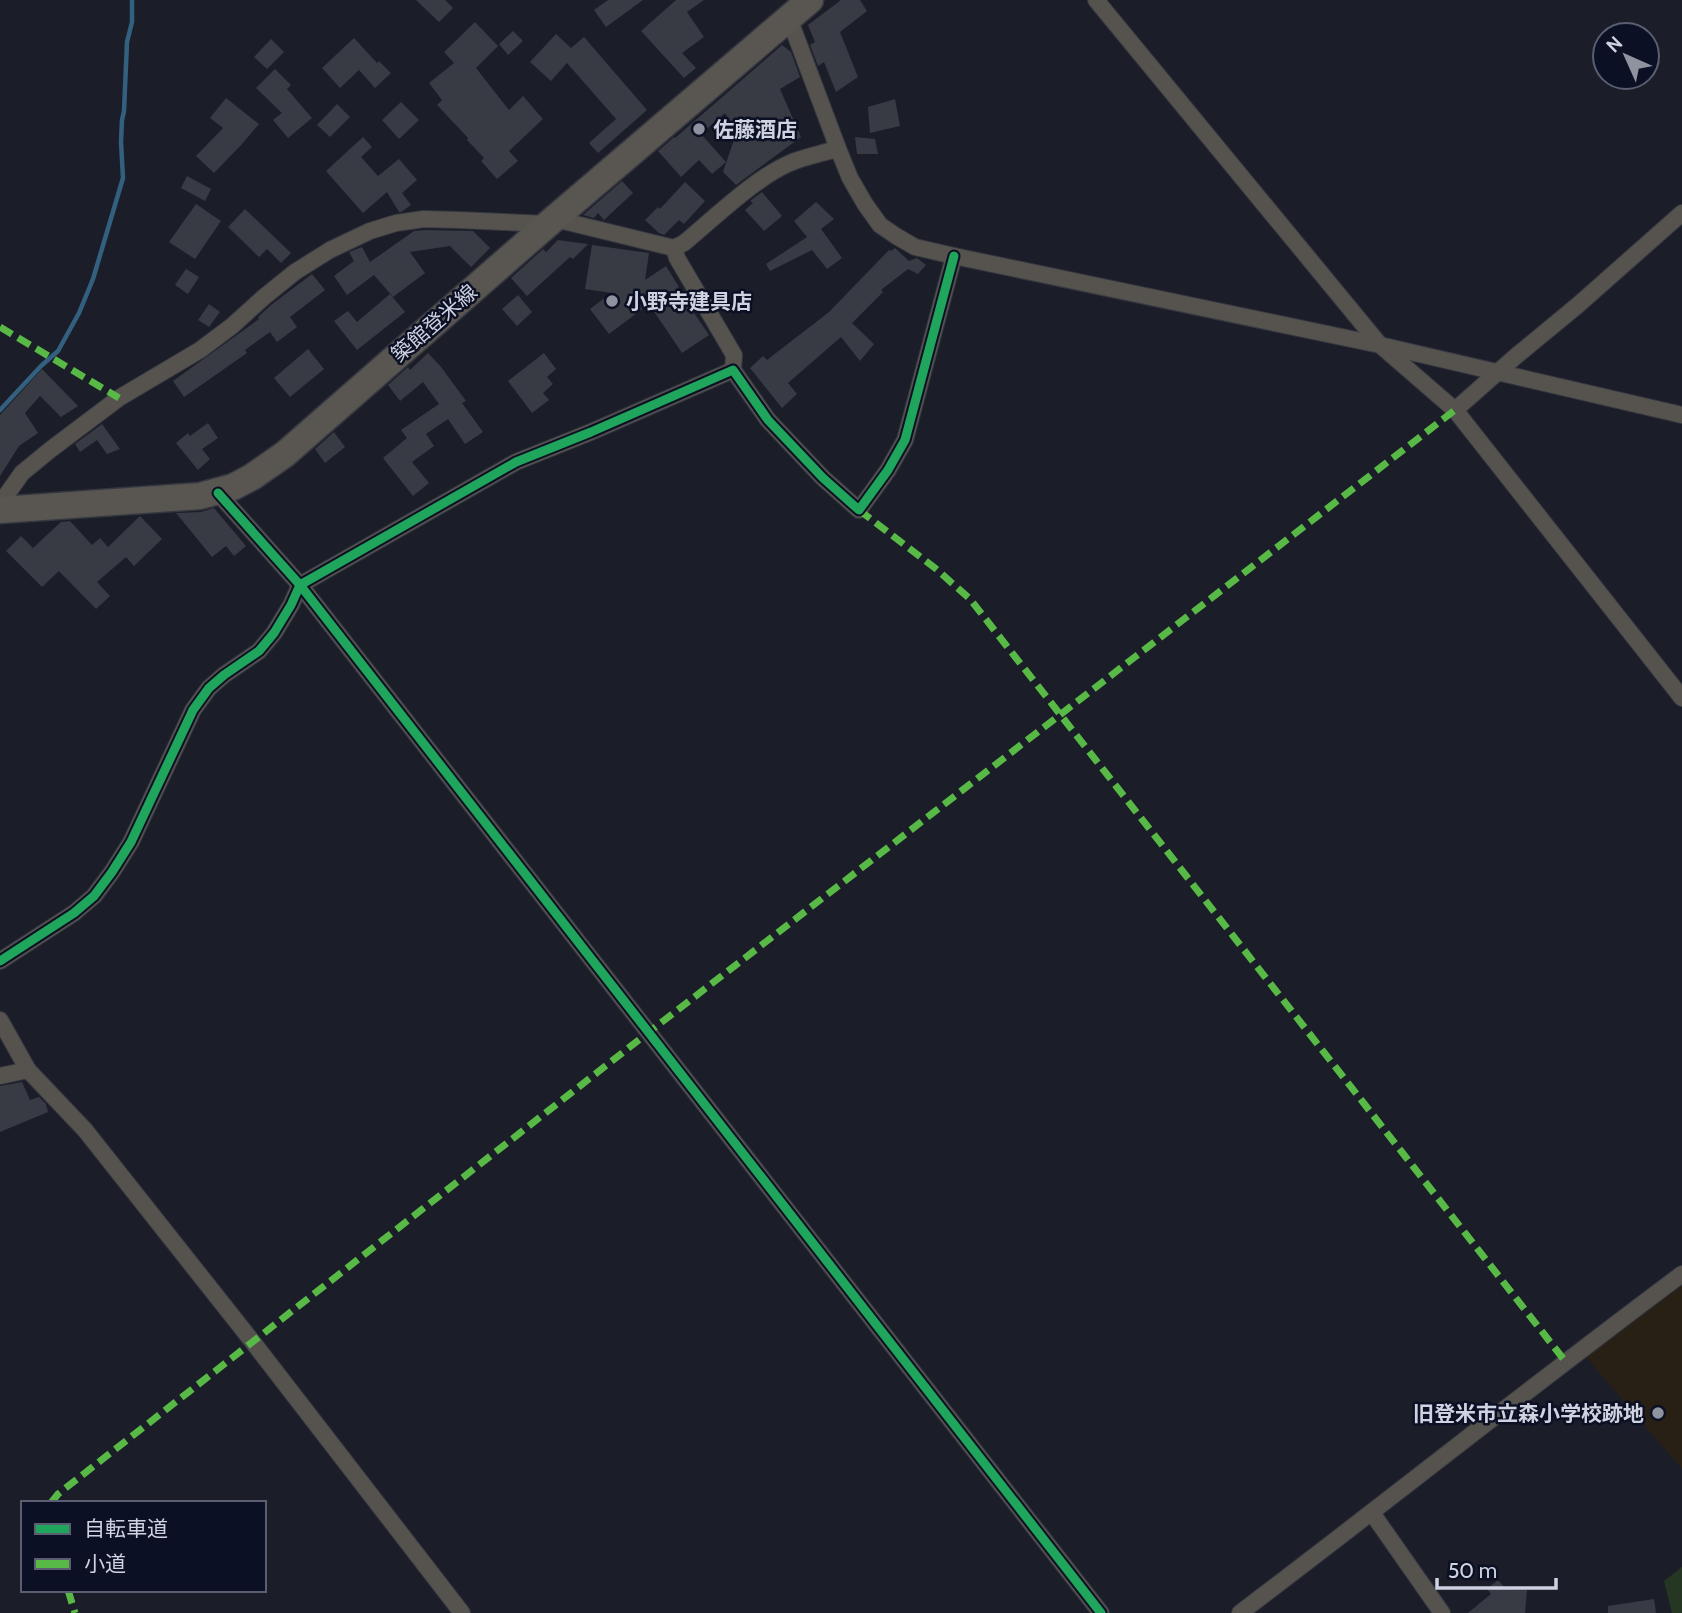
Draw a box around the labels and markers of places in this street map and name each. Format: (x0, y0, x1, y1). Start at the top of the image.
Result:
place label: 佐藤酒店 (713, 117, 797, 142)
marker: 佐藤酒店 (691, 121, 707, 137)
place label: 小野寺建具店 (626, 289, 752, 314)
marker: 小野寺建具店 (604, 293, 620, 309)
place label: 旧登米市立森小学校跡地 (1413, 1401, 1644, 1426)
marker: 旧登米市立森小学校跡地 (1650, 1405, 1666, 1421)

